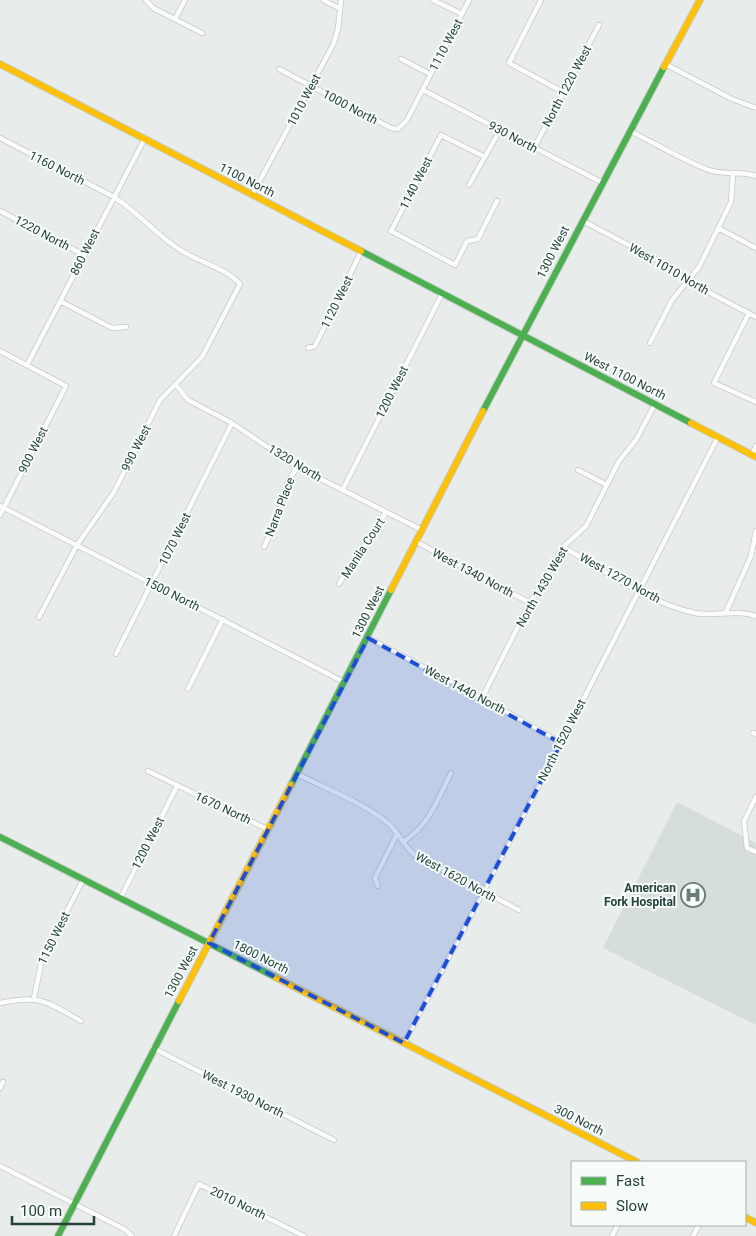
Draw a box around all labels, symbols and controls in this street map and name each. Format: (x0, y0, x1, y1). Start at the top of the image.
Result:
street label: 1110 West (426, 17, 466, 73)
street label: North 1220 West (540, 43, 594, 129)
street label: 1010 West (284, 72, 324, 128)
street label: 1000 North (320, 87, 380, 127)
street label: 930 North (486, 118, 540, 156)
street label: 1160 North (27, 148, 87, 188)
street label: 1140 West (397, 154, 435, 212)
street label: 1100 North (217, 160, 277, 200)
street label: 1220 North (12, 213, 72, 253)
street label: 1300 West (534, 223, 572, 281)
street label: 860 West (67, 226, 103, 278)
street label: West 1010 North (626, 240, 712, 298)
street label: 1120 West (318, 273, 356, 331)
street label: West 1100 North (582, 349, 668, 403)
street label: 1200 West (373, 363, 411, 421)
street label: 990 West (118, 422, 154, 474)
street label: 900 West (15, 424, 51, 476)
street label: 1320 North (266, 441, 324, 485)
street label: Narra Place (262, 475, 298, 539)
street label: 1070 West (156, 510, 194, 568)
street label: Manila Court (338, 515, 388, 581)
street label: North 1430 West (513, 544, 571, 630)
street label: West 1340 North (430, 546, 516, 600)
street label: West 1270 North (577, 550, 663, 606)
street label: 1500 North (142, 574, 202, 614)
street label: 1300 West (349, 583, 387, 641)
street label: West 1440 North (422, 663, 508, 717)
street label: North 1520 West (535, 697, 589, 783)
street label: 1670 North (193, 789, 253, 827)
street label: 1200 West (129, 814, 167, 872)
street label: West 1620 North (413, 849, 499, 905)
place label: American Fork Hospital (604, 881, 676, 909)
hospital icon: American Fork Hospital (680, 882, 706, 908)
street label: 1150 West (35, 909, 73, 967)
street label: 1800 North (231, 937, 291, 977)
street label: 1300 West (161, 944, 201, 1000)
street label: West 1930 North (200, 1067, 286, 1121)
street label: 300 North (552, 1102, 606, 1138)
legend (571, 1161, 746, 1226)
text: Fast (616, 1172, 645, 1190)
street label: 2010 North (208, 1183, 268, 1223)
scale bar (12, 1194, 95, 1226)
text: Slow (616, 1197, 648, 1215)
text: 100 m (20, 1202, 62, 1220)

